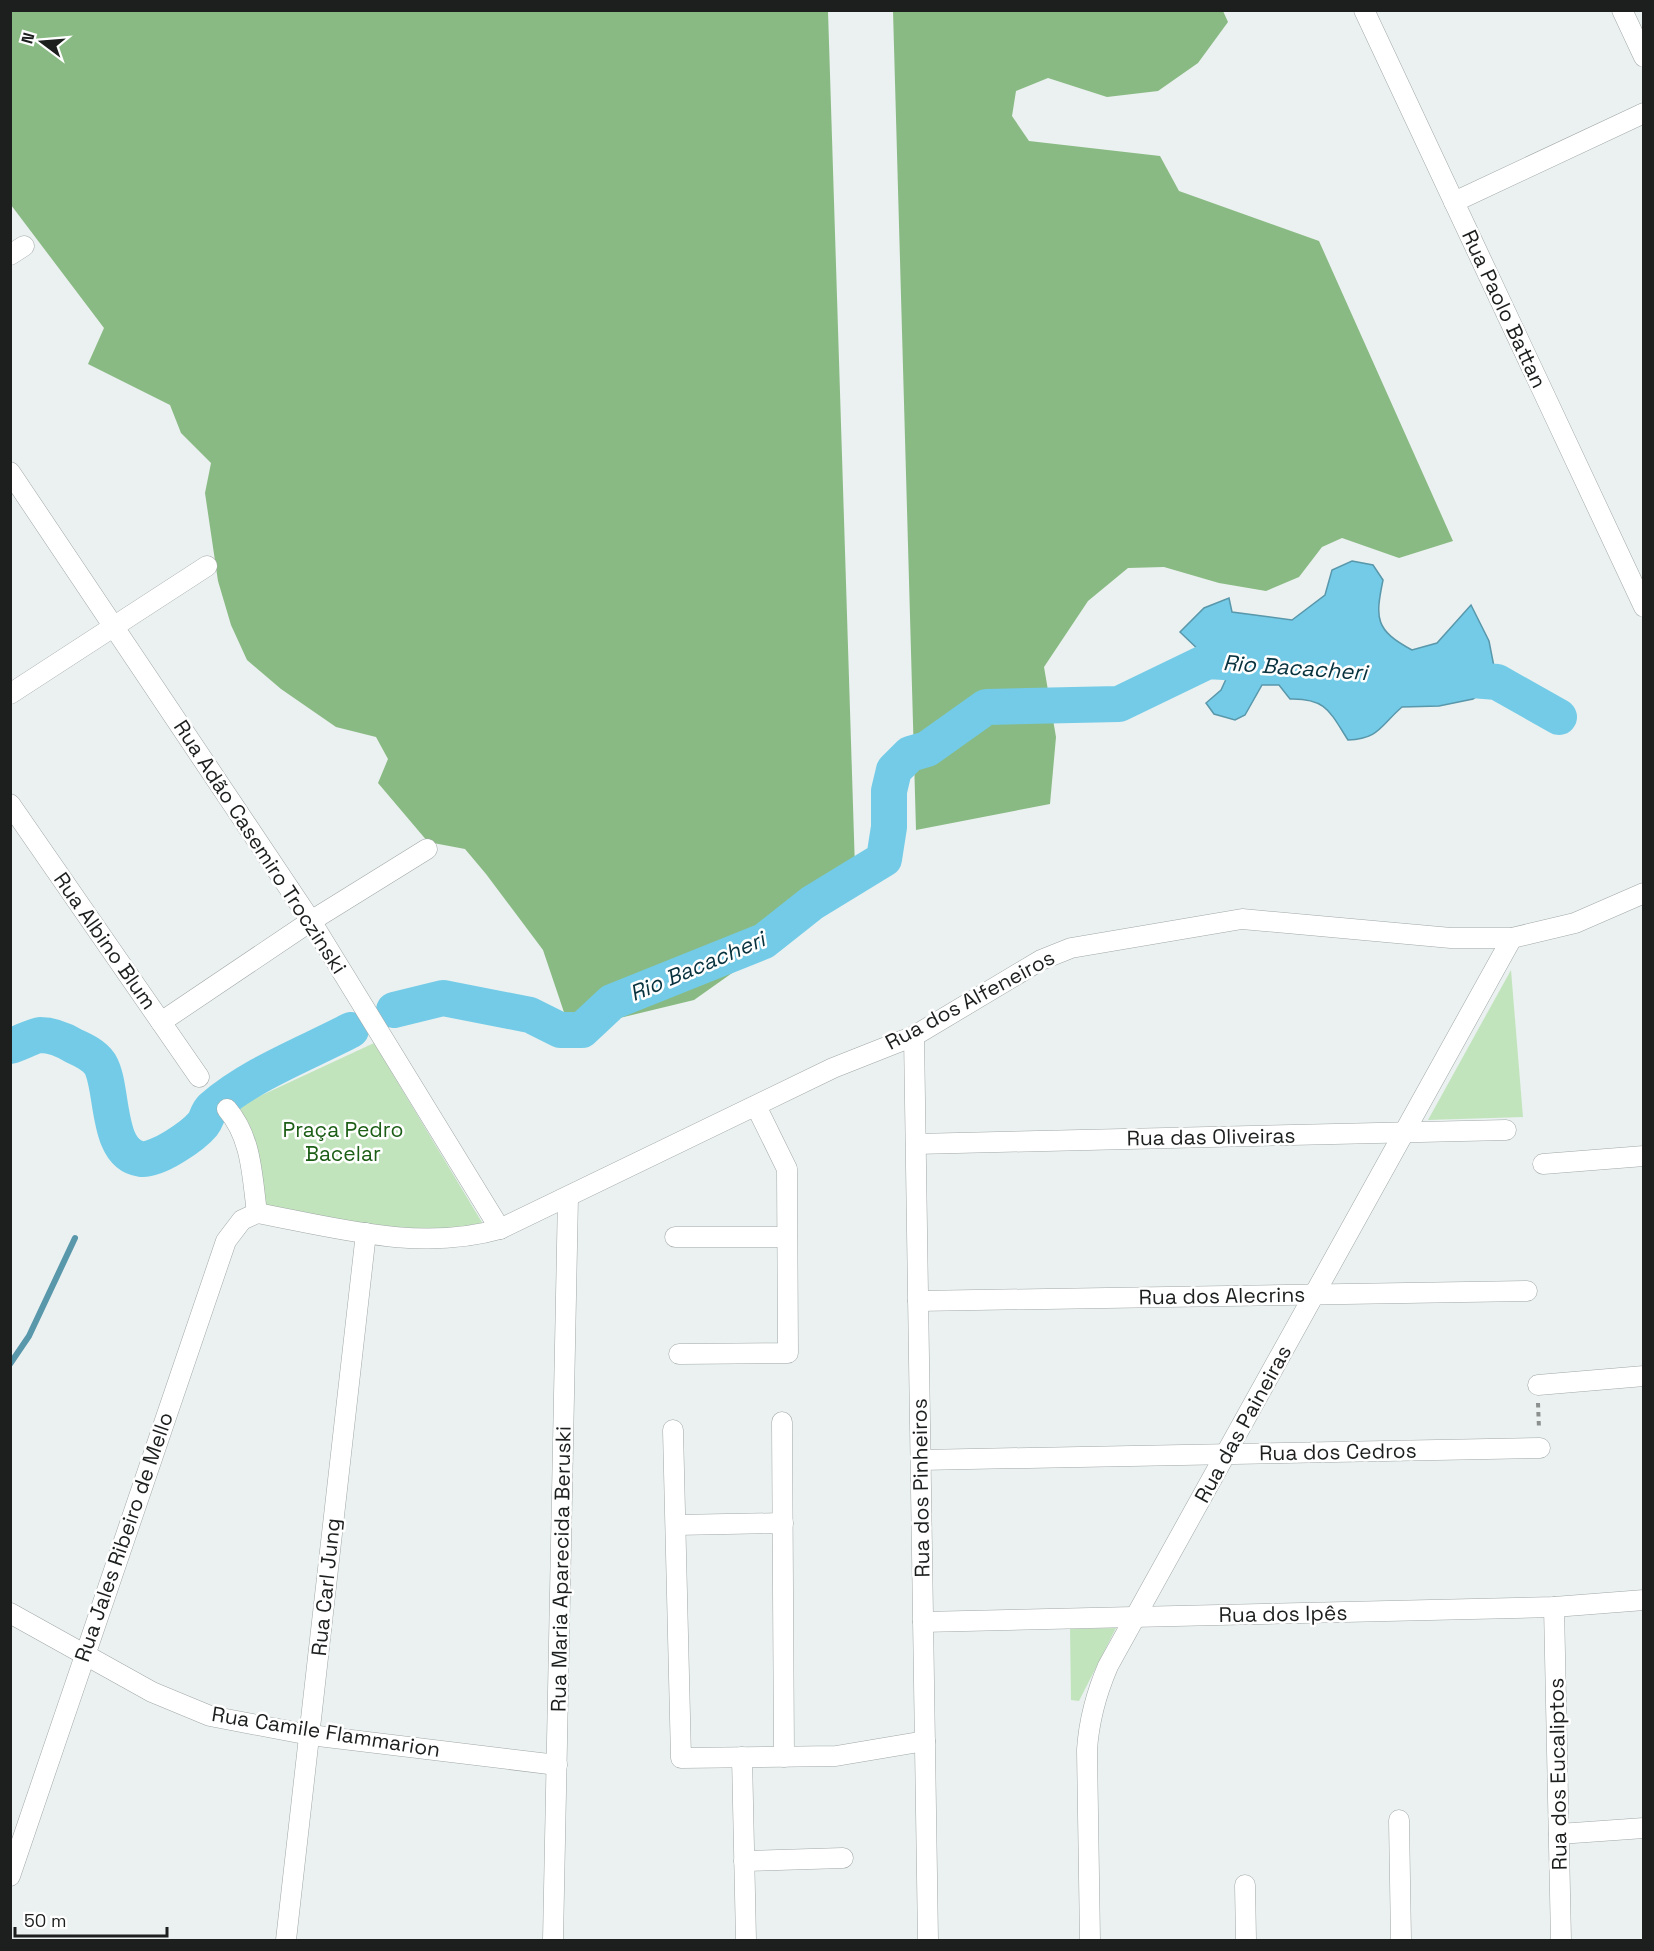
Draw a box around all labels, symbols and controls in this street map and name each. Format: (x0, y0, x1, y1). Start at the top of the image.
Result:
north arrow (12, 12, 72, 72)
text: N (16, 30, 40, 46)
street label: Rua Paolo Battan (1456, 225, 1553, 392)
water label: Rio Bacacheri (1222, 648, 1371, 686)
street label: Rua Adão Casemiro Troczinski (168, 715, 353, 979)
street label: Rua Albino Blum (48, 867, 163, 1015)
water label: Rio Bacacheri (625, 924, 771, 1007)
street label: Rua dos Alfeneiros (880, 944, 1059, 1056)
park label: Praça Pedro Bacelar (283, 1116, 403, 1167)
street label: Rua das Oliveiras (1126, 1122, 1296, 1151)
street label: Rua dos Alecrins (1138, 1281, 1306, 1310)
street label: Rua das Paineiras (1188, 1340, 1297, 1507)
street label: Rua dos Pinheiros (905, 1398, 936, 1578)
street label: Rua Jales Ribeiro de Mello (68, 1408, 179, 1665)
street label: Rua Maria Aparecida Beruski (545, 1426, 576, 1712)
street label: Rua dos Cedros (1259, 1437, 1417, 1466)
street label: Rua Carl Jung (305, 1517, 346, 1657)
street label: Rua dos Ipês (1218, 1599, 1348, 1628)
street label: Rua dos Eucaliptos (1542, 1677, 1573, 1871)
street label: Rua Camile Flammarion (210, 1700, 442, 1763)
scale bar (15, 1900, 166, 1938)
text: 50 m (24, 1909, 66, 1932)

